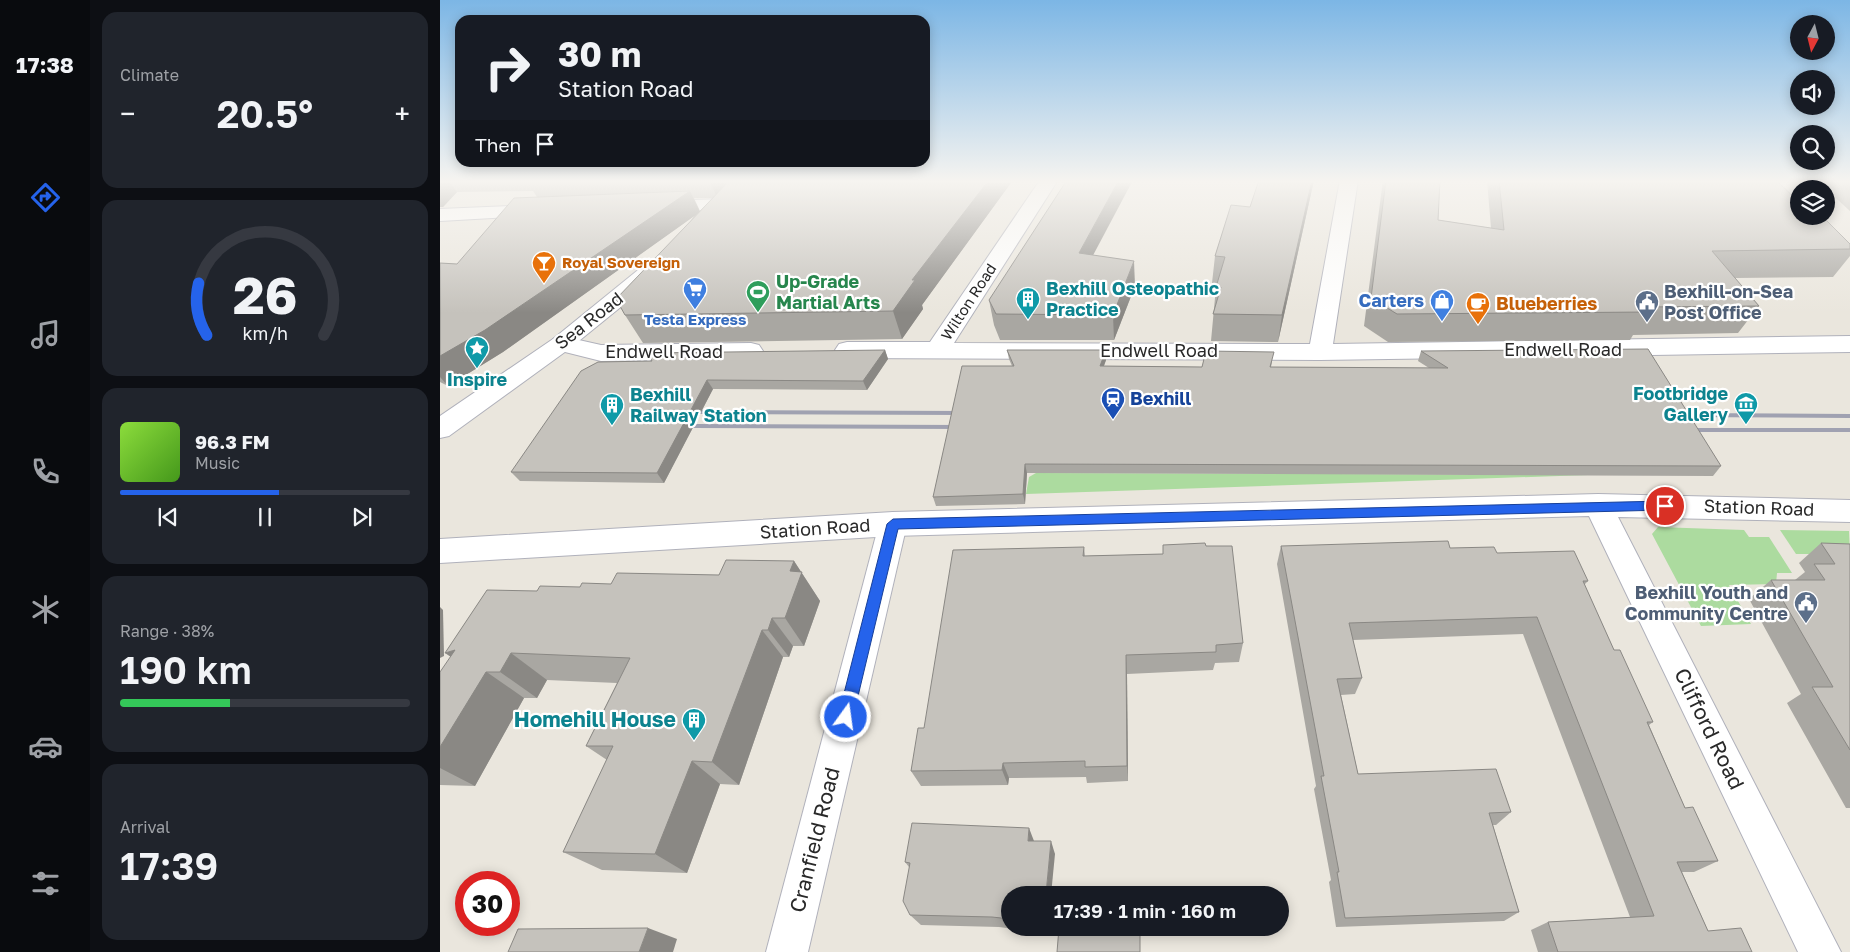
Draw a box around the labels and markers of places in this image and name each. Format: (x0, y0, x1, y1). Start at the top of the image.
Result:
bar icon: Royal Sovereign (531, 250, 557, 284)
place label: Royal Sovereign (562, 253, 680, 271)
place label: Up-Grade Martial Arts (776, 270, 880, 313)
supermarket icon: Testa Express (682, 276, 708, 310)
place label: Bexhill Osteopathic Practice (1046, 277, 1219, 320)
sports icon: Up-Grade Martial Arts (745, 279, 771, 313)
place label: Bexhill-on-Sea Post Office (1664, 280, 1793, 323)
building icon: Bexhill Osteopathic Practice (1015, 286, 1041, 320)
shop icon: Carters (1429, 288, 1455, 322)
place label: Carters (1358, 289, 1424, 311)
public building icon: Bexhill-on-Sea Post Office (1634, 289, 1660, 323)
cafe icon: Blueberries (1465, 291, 1491, 325)
place label: Blueberries (1496, 292, 1597, 314)
place label: Testa Express (644, 310, 746, 328)
place icon: Inspire (464, 335, 490, 369)
place label: Inspire (447, 368, 508, 390)
place label: Footbridge Gallery (1633, 382, 1728, 425)
place label: Bexhill Railway Station (630, 383, 767, 426)
station icon: Bexhill (1100, 386, 1126, 420)
place label: Bexhill (1130, 387, 1191, 409)
museum icon: Footbridge Gallery (1733, 391, 1759, 425)
building icon: Bexhill Railway Station (599, 392, 625, 426)
pin (1644, 485, 1686, 527)
place label: Bexhill Youth and Community Centre (1625, 581, 1788, 624)
public building icon: Bexhill Youth and Community Centre (1793, 590, 1819, 624)
place label: Homehill House (514, 706, 676, 732)
building icon: Homehill House (681, 707, 707, 741)

